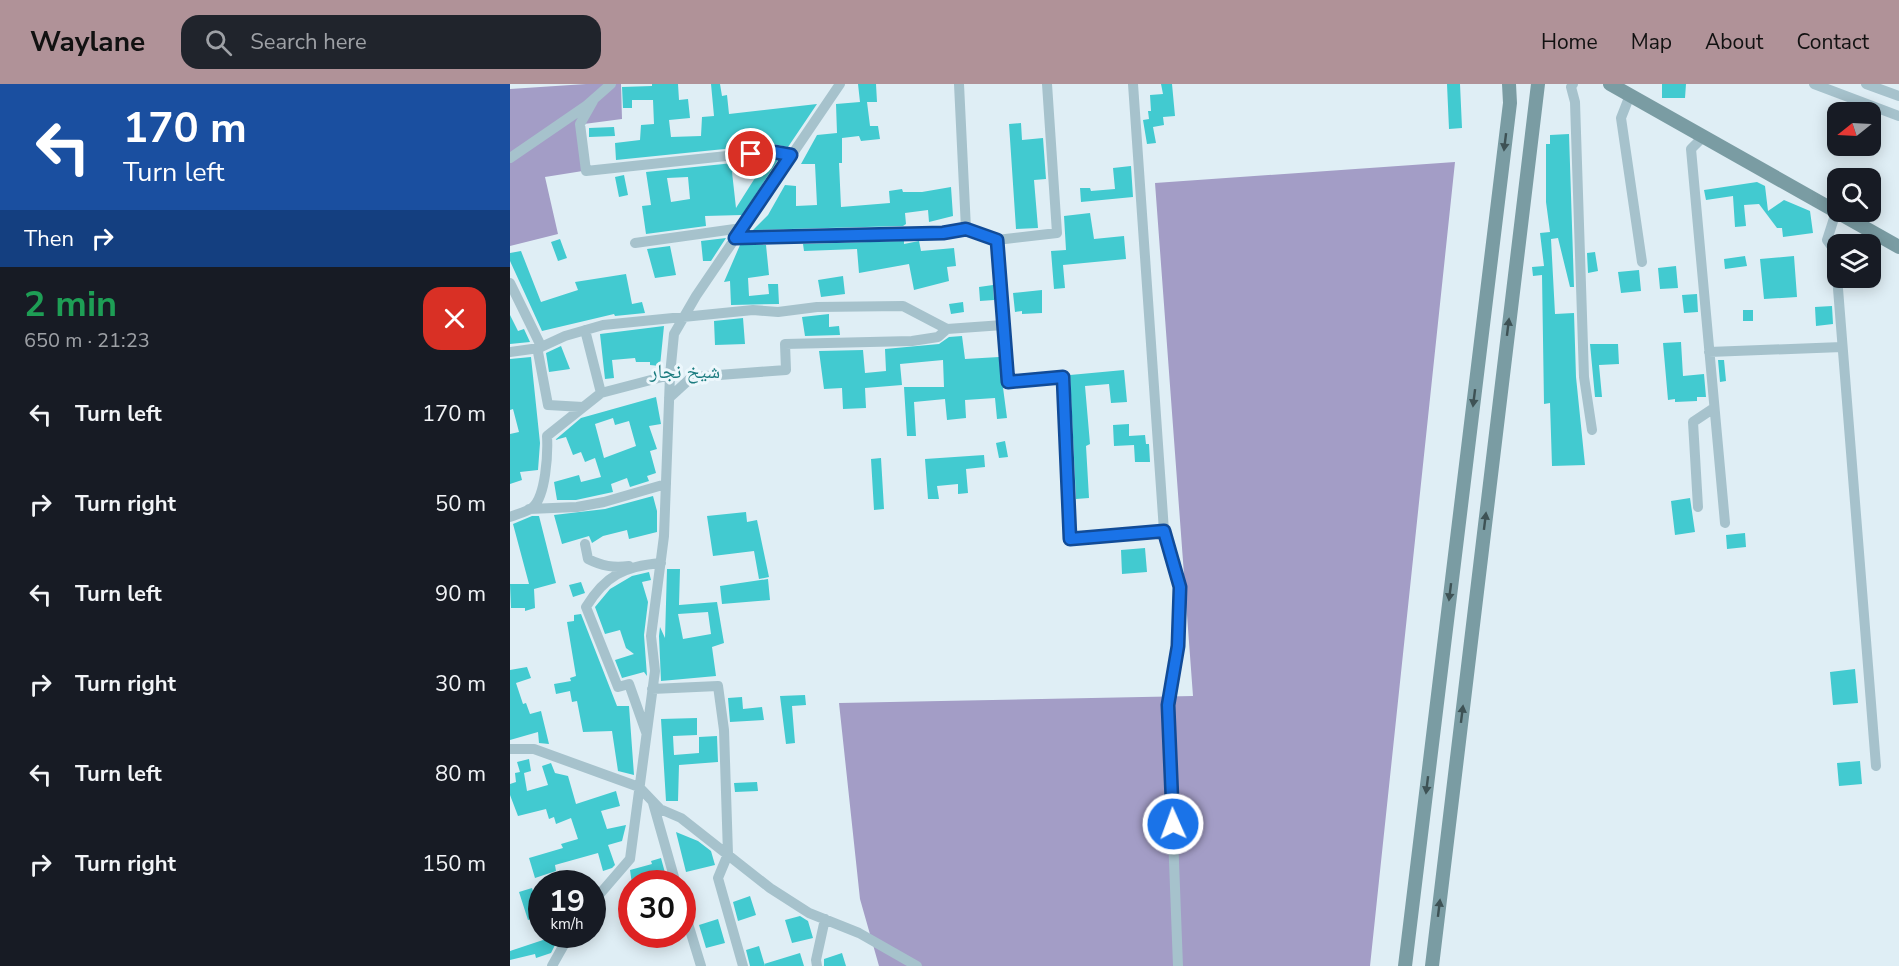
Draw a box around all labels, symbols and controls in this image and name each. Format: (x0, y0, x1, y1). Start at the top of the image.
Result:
search box (181, 15, 601, 69)
text: Waylane (30, 23, 145, 61)
icon: search (202, 26, 235, 59)
text: Search here (250, 27, 367, 57)
text: Home (1541, 28, 1598, 56)
text: Map (1631, 28, 1672, 56)
text: About (1705, 28, 1763, 56)
text: Contact (1796, 28, 1869, 56)
text: 170 m (123, 100, 247, 157)
north arrow (1827, 102, 1881, 156)
map controls (1827, 102, 1881, 288)
icon: left (24, 108, 102, 186)
pin (725, 128, 776, 179)
one-way arrow (1500, 133, 1509, 152)
icon: arrive (734, 137, 767, 170)
text: Turn left (123, 154, 224, 191)
button: search (1827, 168, 1881, 222)
icon: right (86, 222, 119, 255)
text: Then (24, 224, 74, 254)
button: layers (1827, 234, 1881, 288)
text: 2 min (24, 280, 117, 329)
button: close (423, 287, 486, 350)
one-way arrow (1503, 317, 1513, 336)
text: 650 m · 21:23 (24, 327, 150, 354)
district label: شيخ نجار (649, 358, 720, 385)
one-way arrow (1469, 389, 1478, 408)
icon: left (24, 398, 57, 431)
text: Turn left (75, 399, 162, 429)
text: 170 m (422, 399, 486, 429)
icon: right (24, 488, 57, 521)
text: Turn right (75, 489, 176, 519)
text: 50 m (435, 489, 486, 519)
one-way arrow (1480, 511, 1490, 530)
icon: left (24, 578, 57, 611)
text: Turn left (75, 579, 162, 609)
text: 90 m (435, 579, 486, 609)
one-way arrow (1445, 582, 1455, 601)
icon: right (24, 668, 57, 701)
text: Turn right (75, 669, 176, 699)
text: 30 m (435, 669, 486, 699)
one-way arrow (1457, 705, 1467, 724)
icon: left (24, 758, 57, 791)
text: Turn left (75, 759, 162, 789)
text: 80 m (435, 759, 486, 789)
one-way arrow (1422, 776, 1431, 795)
position arrow (1141, 792, 1205, 856)
icon: right (24, 848, 57, 881)
text: Turn right (75, 849, 176, 879)
text: 150 m (422, 849, 486, 879)
speed limit sign: 30 (618, 870, 696, 948)
text: 19 (549, 881, 585, 922)
one-way arrow (1434, 898, 1444, 917)
text: km/h (550, 914, 584, 934)

